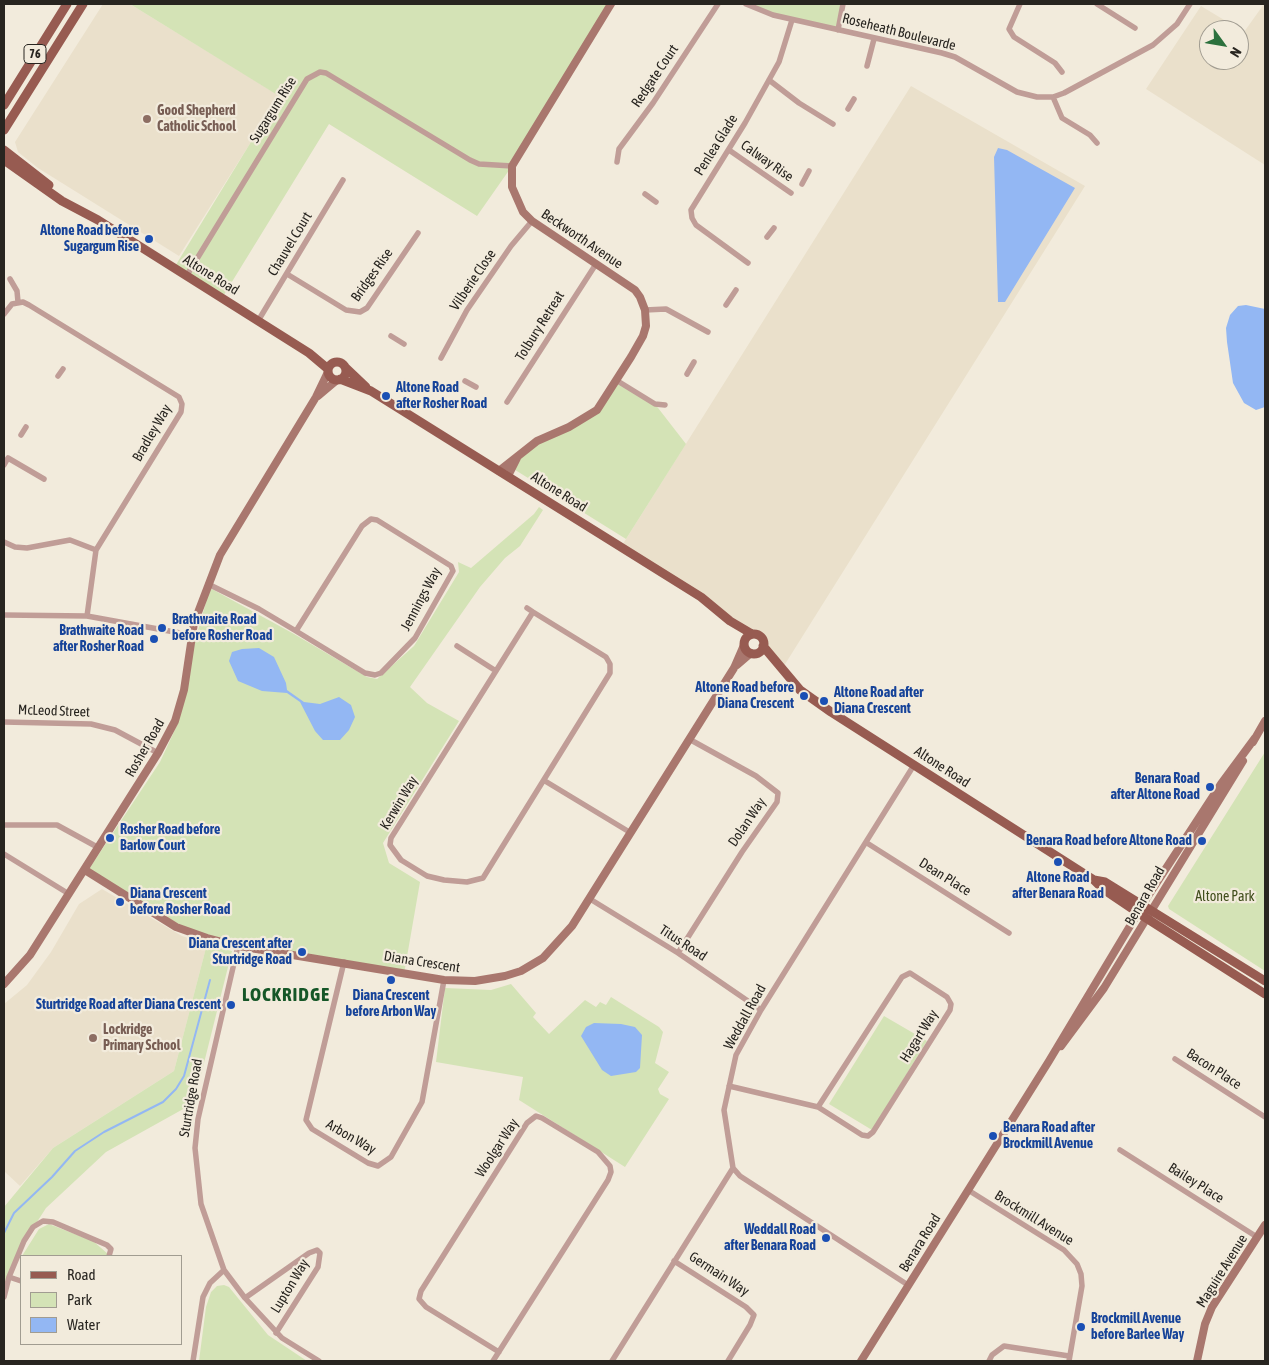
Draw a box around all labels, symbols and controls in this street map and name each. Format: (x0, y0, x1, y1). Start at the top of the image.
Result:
street label: Roseheath Boulevarde (841, 10, 957, 54)
north arrow (1199, 20, 1249, 70)
street label: Redgate Court (628, 41, 682, 111)
road number: 76 (24, 44, 46, 64)
text: N (1227, 45, 1245, 60)
street label: Sugargum Rise (246, 74, 300, 146)
place label: Good Shepherd Catholic School (157, 103, 236, 136)
street label: Penlea Glade (691, 111, 741, 179)
marker: Good Shepherd Catholic School (141, 113, 153, 125)
street label: Calway Rise (737, 137, 797, 185)
street label: Beckworth Avenue (538, 206, 626, 272)
street label: Chauvel Court (264, 209, 316, 279)
place label: Altone Road before Sugargum Rise (40, 223, 139, 256)
marker: Altone Road before Sugargum Rise (143, 233, 155, 245)
street label: Bridges Rise (348, 245, 396, 305)
street label: Vilberie Close (446, 246, 500, 314)
street label: Altone Road (180, 251, 242, 299)
street label: Tolbury Retreat (512, 288, 568, 364)
place label: Altone Road after Rosher Road (396, 380, 487, 412)
marker: Altone Road after Rosher Road (380, 390, 392, 402)
street label: Bradley Way (129, 401, 175, 465)
street label: Altone Road (528, 468, 590, 516)
street label: Jennings Way (397, 564, 445, 634)
place label: Brathwaite Road before Rosher Road (172, 612, 272, 644)
marker: Brathwaite Road before Rosher Road (156, 622, 168, 634)
place label: Brathwaite Road after Rosher Road (53, 623, 144, 656)
marker: Brathwaite Road after Rosher Road (148, 633, 160, 645)
place label: Altone Road before Diana Crescent (695, 680, 794, 712)
place label: Altone Road after Diana Crescent (834, 685, 924, 718)
marker: Altone Road before Diana Crescent (798, 690, 810, 702)
marker: Altone Road after Diana Crescent (818, 695, 830, 707)
street label: McLeod Street (18, 701, 90, 721)
street label: Rosher Road (122, 716, 168, 780)
street label: Altone Road (911, 743, 973, 791)
place label: Benara Road after Altone Road (1110, 771, 1200, 804)
street label: Kerwin Way (377, 773, 421, 833)
marker: Benara Road after Altone Road (1204, 781, 1216, 793)
street label: Dolan Way (725, 794, 769, 850)
place label: Rosher Road before Barlow Court (120, 822, 220, 854)
marker: Rosher Road before Barlow Court (104, 832, 116, 844)
place label: Benara Road before Altone Road (1026, 833, 1192, 849)
marker: Benara Road before Altone Road (1196, 835, 1208, 847)
street label: Dean Place (916, 855, 974, 899)
marker: Altone Road after Benara Road (1052, 856, 1064, 868)
street label: Benara Road (1121, 864, 1169, 928)
place label: Altone Road after Benara Road (1012, 870, 1104, 902)
place label: Diana Crescent before Rosher Road (130, 886, 230, 919)
park label: Altone Park (1195, 889, 1255, 905)
marker: Diana Crescent before Rosher Road (114, 896, 126, 908)
street label: Titus Road (656, 921, 710, 965)
place label: Diana Crescent after Sturtridge Road (188, 936, 292, 969)
marker: Diana Crescent after Sturtridge Road (296, 946, 308, 958)
street label: Diana Crescent (383, 948, 461, 976)
marker: Diana Crescent before Arbon Way (385, 974, 397, 986)
street label: Weddall Road (720, 982, 770, 1052)
district label: LOCKRIDGE (241, 984, 331, 1006)
place label: Diana Crescent before Arbon Way (346, 988, 436, 1020)
place label: Sturtridge Road after Diana Crescent (36, 997, 221, 1013)
marker: Sturtridge Road after Diana Crescent (225, 999, 237, 1011)
street label: Hagart Way (896, 1007, 942, 1065)
place label: Lockridge Primary School (103, 1022, 180, 1054)
marker: Lockridge Primary School (87, 1032, 99, 1044)
street label: Bacon Place (1183, 1045, 1245, 1093)
street label: Sturtridge Road (176, 1057, 206, 1139)
street label: Woolgar Way (472, 1115, 522, 1181)
street label: Arbon Way (323, 1116, 379, 1158)
place label: Benara Road after Brockmill Avenue (1003, 1120, 1095, 1152)
marker: Benara Road after Brockmill Avenue (987, 1130, 999, 1142)
street label: Bailey Place (1165, 1159, 1227, 1207)
street label: Brockmill Avenue (991, 1187, 1077, 1249)
street label: Benara Road (896, 1211, 944, 1275)
place label: Weddall Road after Benara Road (724, 1222, 816, 1254)
street label: Maguire Avenue (1193, 1231, 1251, 1311)
marker: Weddall Road after Benara Road (820, 1232, 832, 1244)
street label: Germain Way (686, 1248, 752, 1300)
legend (20, 1255, 182, 1345)
street label: Lupton Way (267, 1256, 313, 1316)
text: Road (67, 1266, 96, 1283)
text: Park (67, 1291, 92, 1308)
place label: Brockmill Avenue before Barlee Way (1091, 1311, 1184, 1344)
text: Water (67, 1316, 100, 1333)
marker: Brockmill Avenue before Barlee Way (1075, 1321, 1087, 1333)

